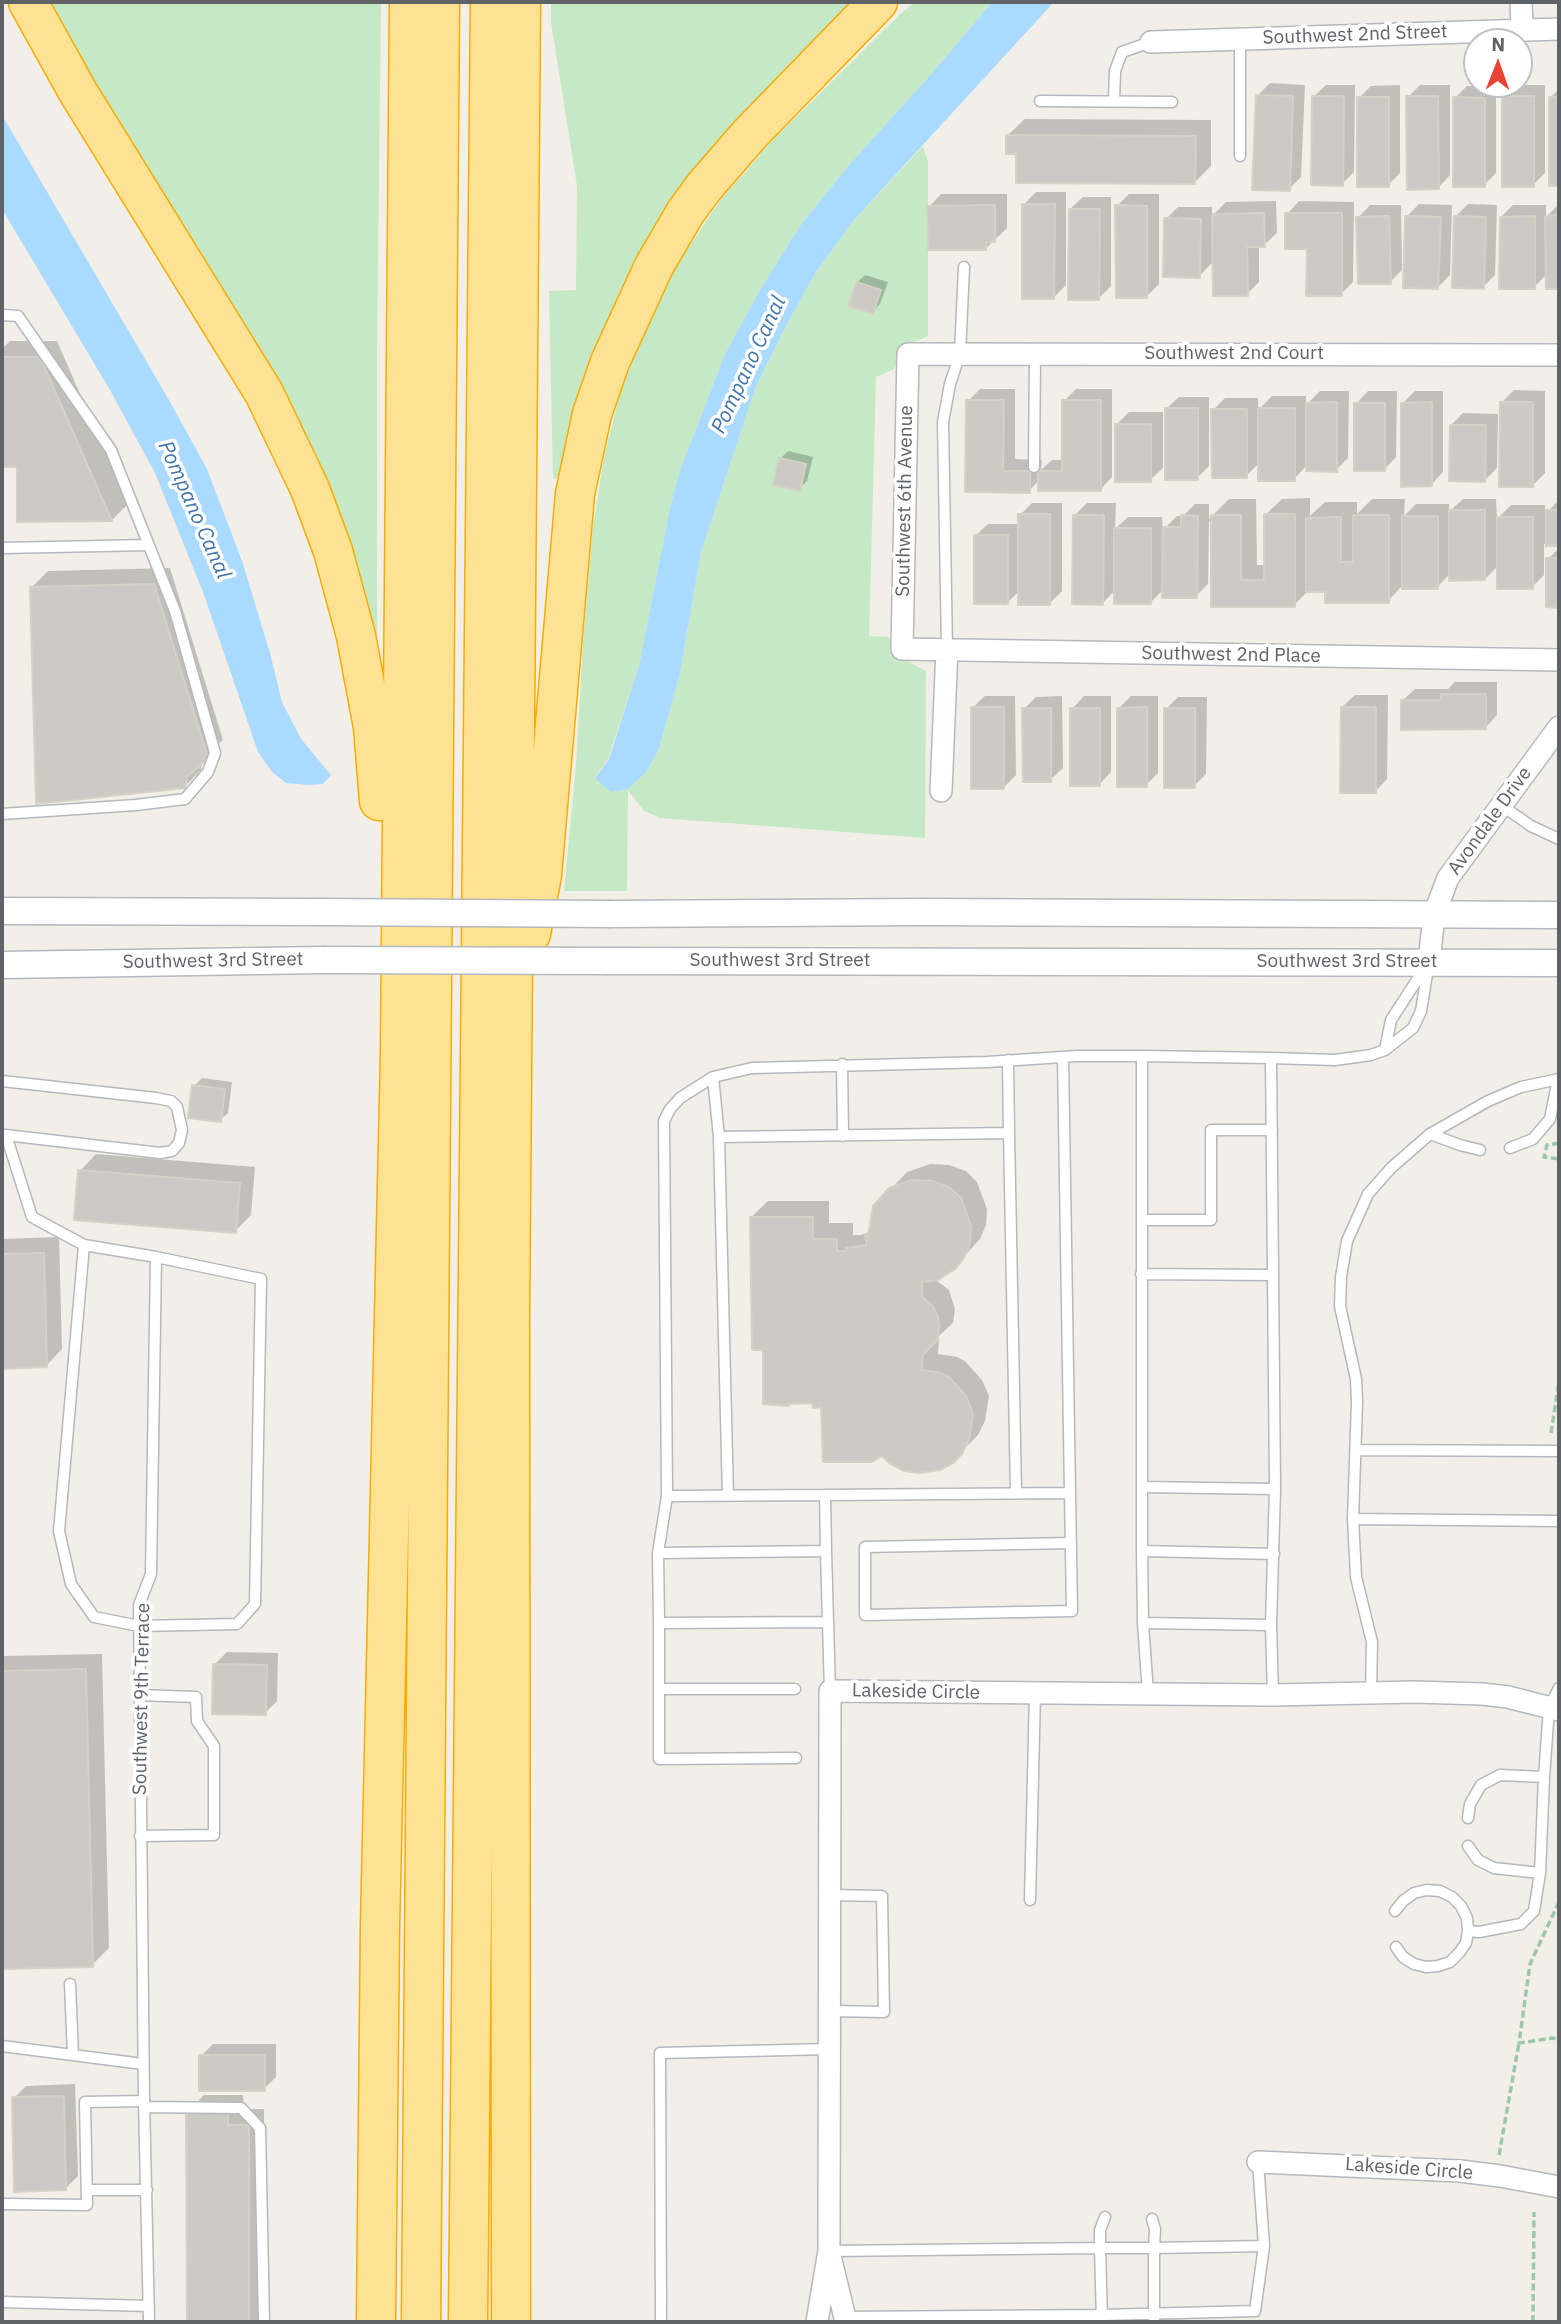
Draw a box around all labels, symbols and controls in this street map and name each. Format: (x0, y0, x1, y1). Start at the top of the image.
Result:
street label: Southwest 2nd Street (1262, 20, 1448, 50)
north arrow (1463, 28, 1533, 98)
text: N (1491, 32, 1505, 56)
water label: Pompano Canal (706, 292, 792, 438)
street label: Southwest 2nd Court (1144, 343, 1324, 365)
street label: Southwest 6th Avenue (892, 405, 918, 597)
water label: Pompano Canal (152, 437, 236, 583)
street label: Southwest 2nd Place (1141, 642, 1321, 668)
street label: Avondale Drive (1443, 763, 1537, 879)
street label: Southwest 3rd Street (122, 948, 304, 974)
street label: Southwest 3rd Street (690, 950, 870, 972)
street label: Southwest 3rd Street (1257, 951, 1437, 973)
street label: Southwest 9th Terrace (129, 1603, 155, 1795)
street label: Lakeside Circle (852, 1679, 980, 1705)
street label: Lakeside Circle (1344, 2153, 1474, 2185)

